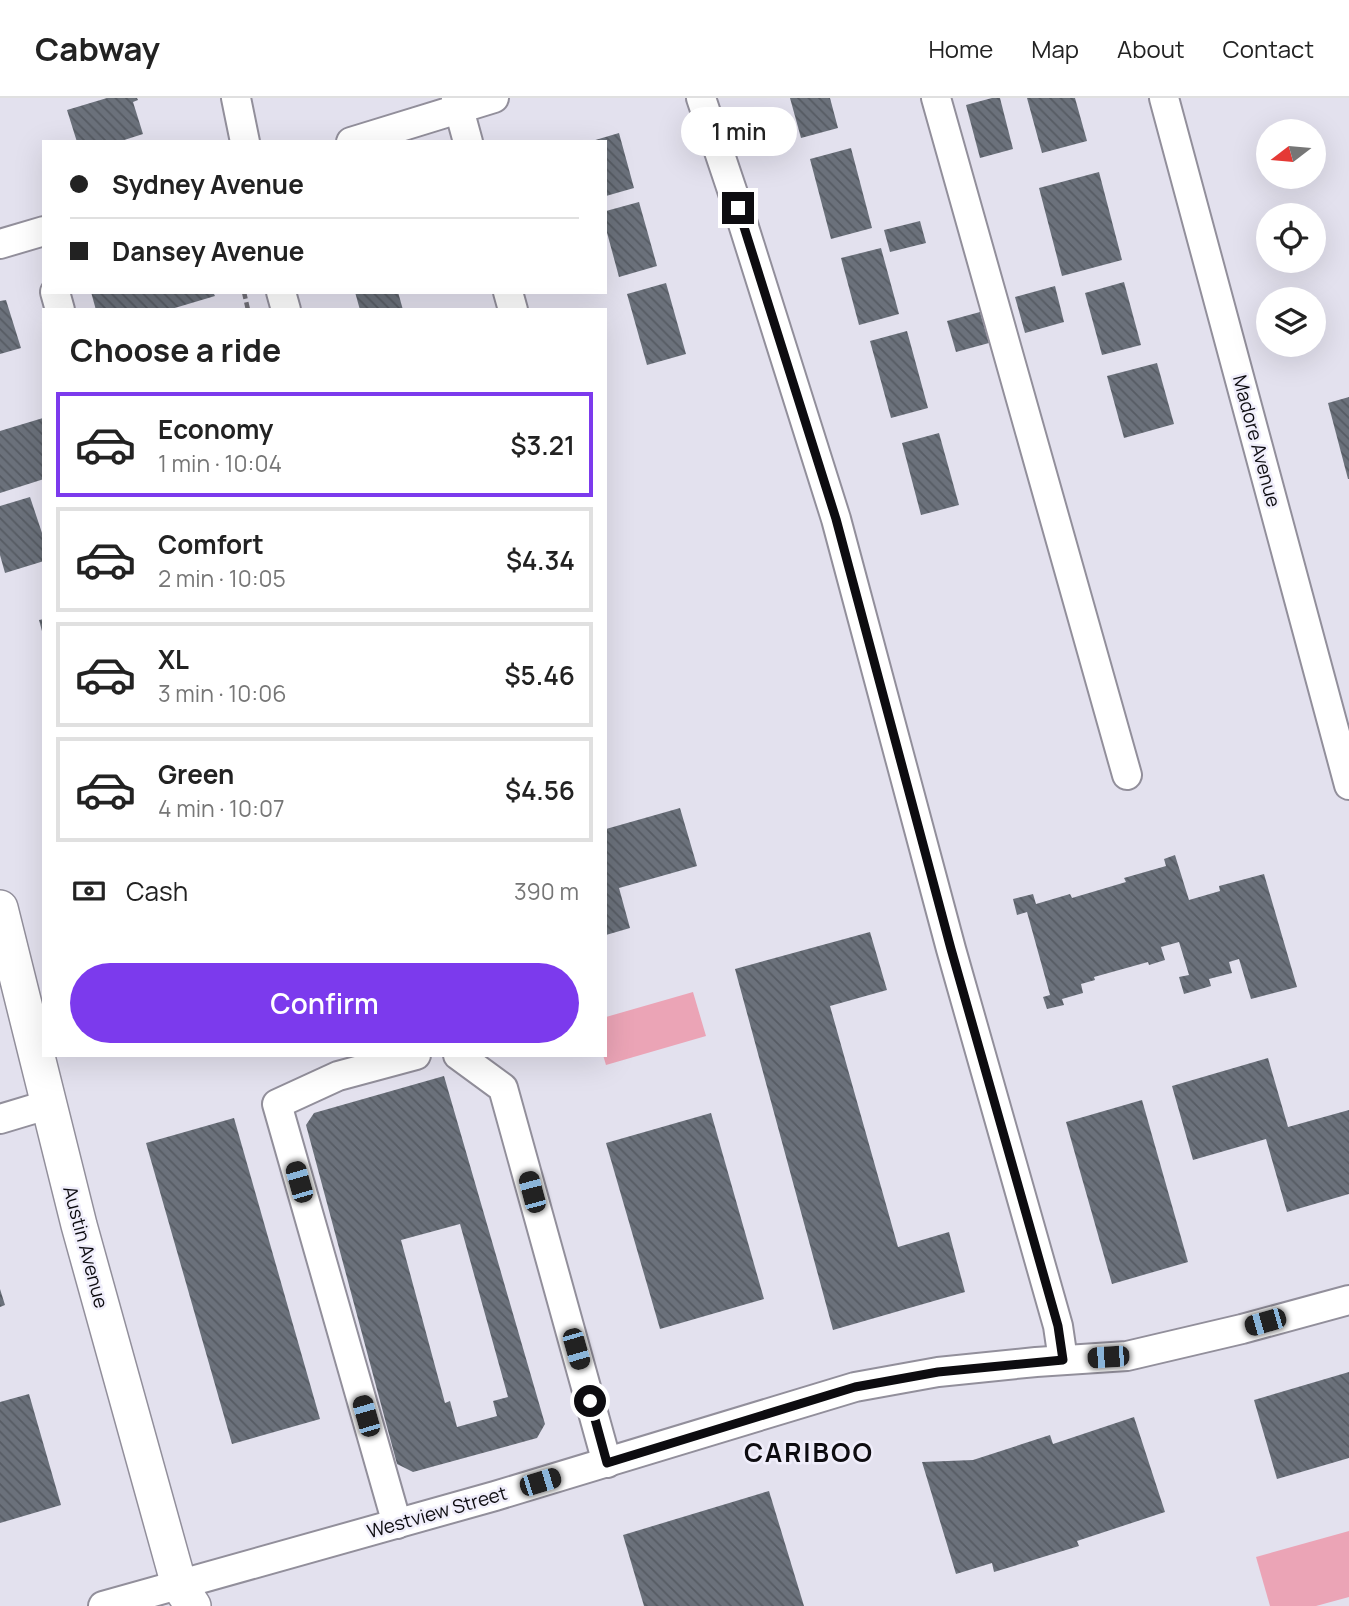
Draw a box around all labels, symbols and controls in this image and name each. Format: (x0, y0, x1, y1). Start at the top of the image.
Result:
text: Cabway (35, 26, 160, 71)
text: Home (928, 32, 993, 65)
text: Map (1031, 32, 1079, 65)
text: About (1117, 32, 1185, 65)
text: Contact (1223, 32, 1314, 65)
callout: 1 min (680, 106, 796, 155)
text: 1 min (712, 115, 766, 147)
north arrow (1256, 119, 1326, 189)
map controls (1256, 119, 1326, 357)
text: Sydney Avenue (112, 166, 304, 202)
route end (722, 192, 754, 224)
button: locate (1256, 203, 1326, 273)
text: Dansey Avenue (112, 233, 304, 269)
button: layers (1256, 287, 1326, 357)
text: Choose a ride (70, 328, 281, 372)
street label: Madore Avenue (1227, 372, 1287, 510)
text: Economy (158, 411, 273, 447)
icon: car (74, 413, 137, 476)
text: $3.21 (510, 427, 575, 463)
text: 1 min · 10:04 (158, 447, 282, 479)
text: Comfort (158, 526, 264, 562)
icon: car (74, 528, 137, 591)
text: $4.34 (506, 542, 575, 578)
text: 2 min · 10:05 (158, 562, 286, 594)
text: XL (158, 641, 189, 677)
icon: car (74, 643, 137, 706)
text: $5.46 (505, 657, 575, 693)
text: 3 min · 10:06 (158, 677, 286, 709)
text: Green (158, 756, 234, 792)
icon: car (74, 758, 137, 821)
text: $4.56 (505, 772, 575, 808)
text: 4 min · 10:07 (158, 792, 285, 824)
icon: cash (70, 872, 108, 910)
text: Cash (126, 873, 188, 909)
text: 390 m (514, 875, 579, 907)
button: Confirm (70, 963, 579, 1043)
car (284, 1159, 315, 1205)
car (517, 1169, 548, 1215)
street label: Austin Avenue (57, 1183, 115, 1311)
car (1242, 1306, 1289, 1338)
car (561, 1326, 592, 1372)
car (1087, 1345, 1130, 1369)
route start (574, 1385, 606, 1417)
car (351, 1393, 382, 1439)
district label: CARIBOO (744, 1434, 874, 1470)
car (517, 1466, 564, 1498)
street label: Westview Street (364, 1480, 510, 1544)

